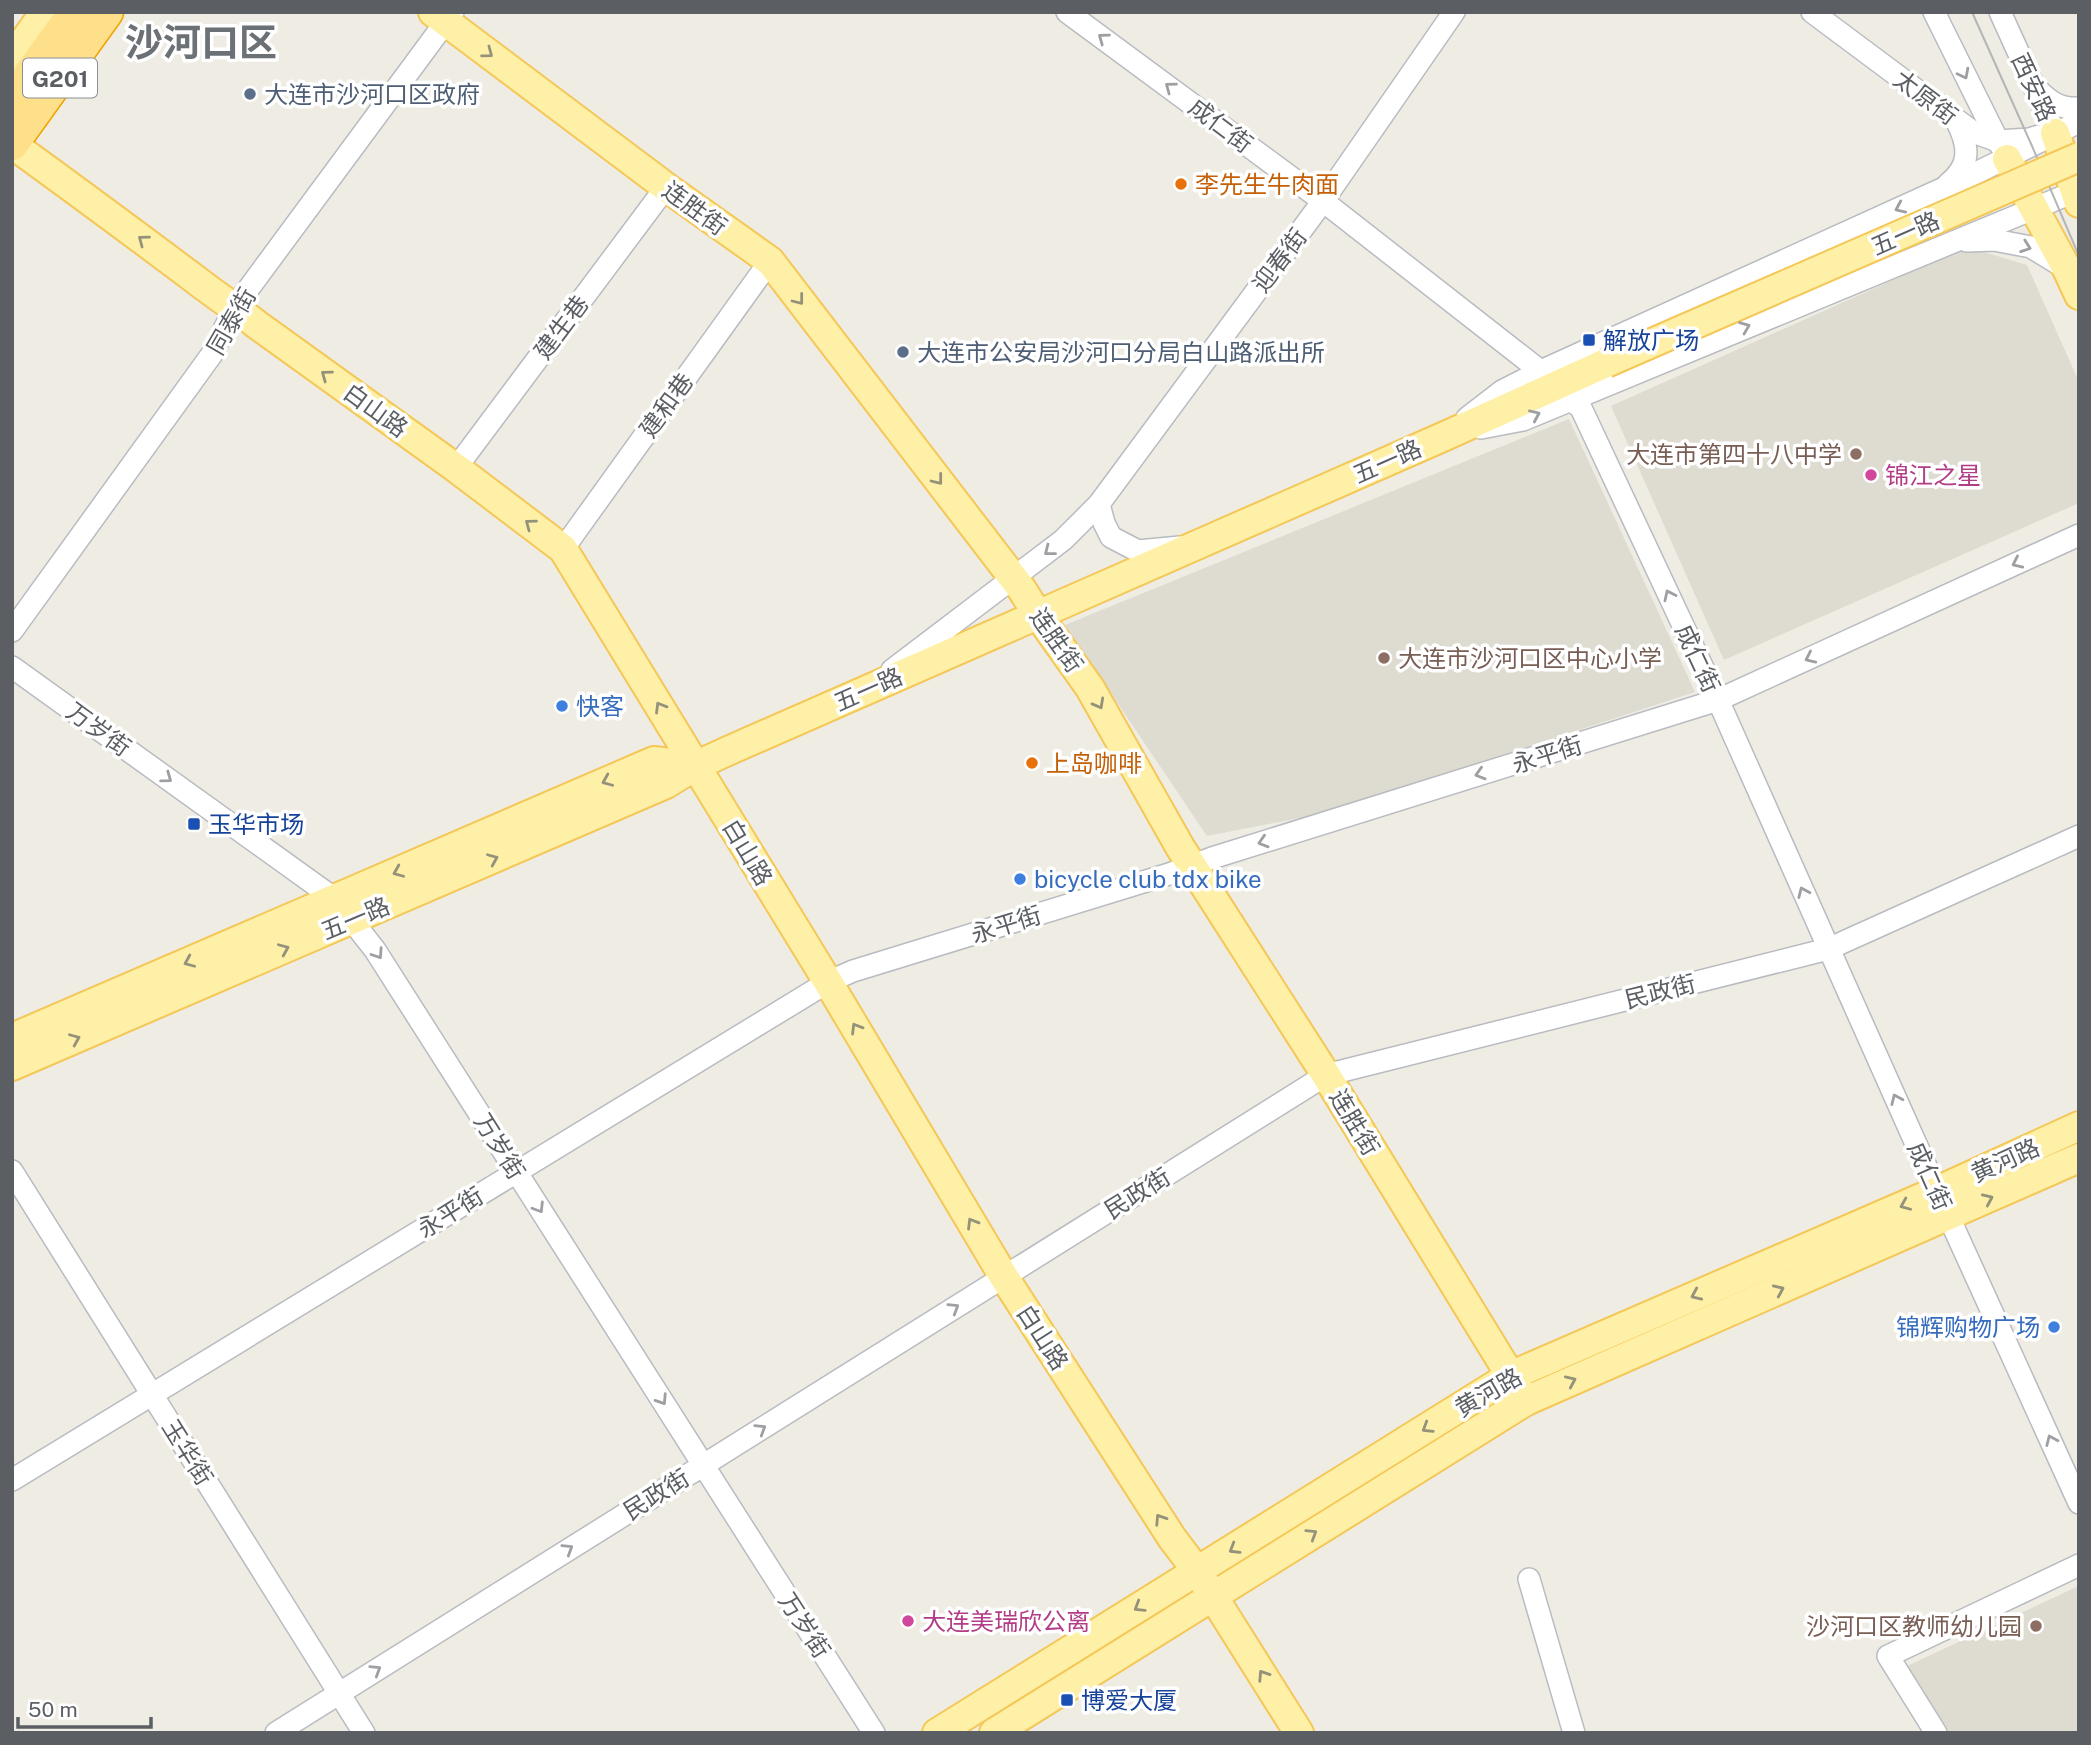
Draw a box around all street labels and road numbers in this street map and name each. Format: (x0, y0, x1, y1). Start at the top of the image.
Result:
street label: 西安路 (2006, 48, 2062, 126)
road number: G201 (23, 58, 97, 97)
street label: 太原街 (1889, 64, 1963, 130)
street label: 成仁街 (1184, 92, 1258, 158)
street label: 连胜街 (658, 176, 732, 240)
street label: 五一路 (1866, 206, 1944, 260)
street label: 迎春街 (1246, 223, 1312, 297)
street label: 同泰街 (201, 283, 261, 359)
street label: 建生巷 (528, 290, 594, 364)
street label: 建和巷 (634, 368, 698, 442)
street label: 白山路 (339, 378, 413, 442)
street label: 五一路 (1348, 434, 1426, 488)
street label: 连胜街 (1025, 602, 1089, 678)
street label: 成仁街 (1670, 619, 1726, 697)
street label: 五一路 (829, 662, 907, 716)
street label: 万岁街 (62, 697, 136, 761)
street label: 永平街 (1508, 730, 1586, 778)
street label: 白山路 (717, 814, 779, 890)
street label: 五一路 (316, 891, 394, 945)
street label: 永平街 (967, 900, 1045, 948)
street label: 民政街 (1622, 969, 1698, 1013)
street label: 连胜街 (1324, 1084, 1386, 1160)
street label: 万岁街 (469, 1108, 531, 1184)
street label: 黄河路 (1966, 1133, 2044, 1187)
street label: 成仁街 (1903, 1137, 1957, 1215)
street label: 民政街 (1099, 1162, 1175, 1224)
street label: 永平街 (412, 1181, 488, 1243)
street label: 白山路 (1012, 1299, 1074, 1375)
street label: 黄河路 (1450, 1362, 1526, 1422)
street label: 玉华街 (157, 1414, 219, 1490)
street label: 民政街 (618, 1463, 694, 1525)
street label: 万岁街 (774, 1587, 836, 1663)

